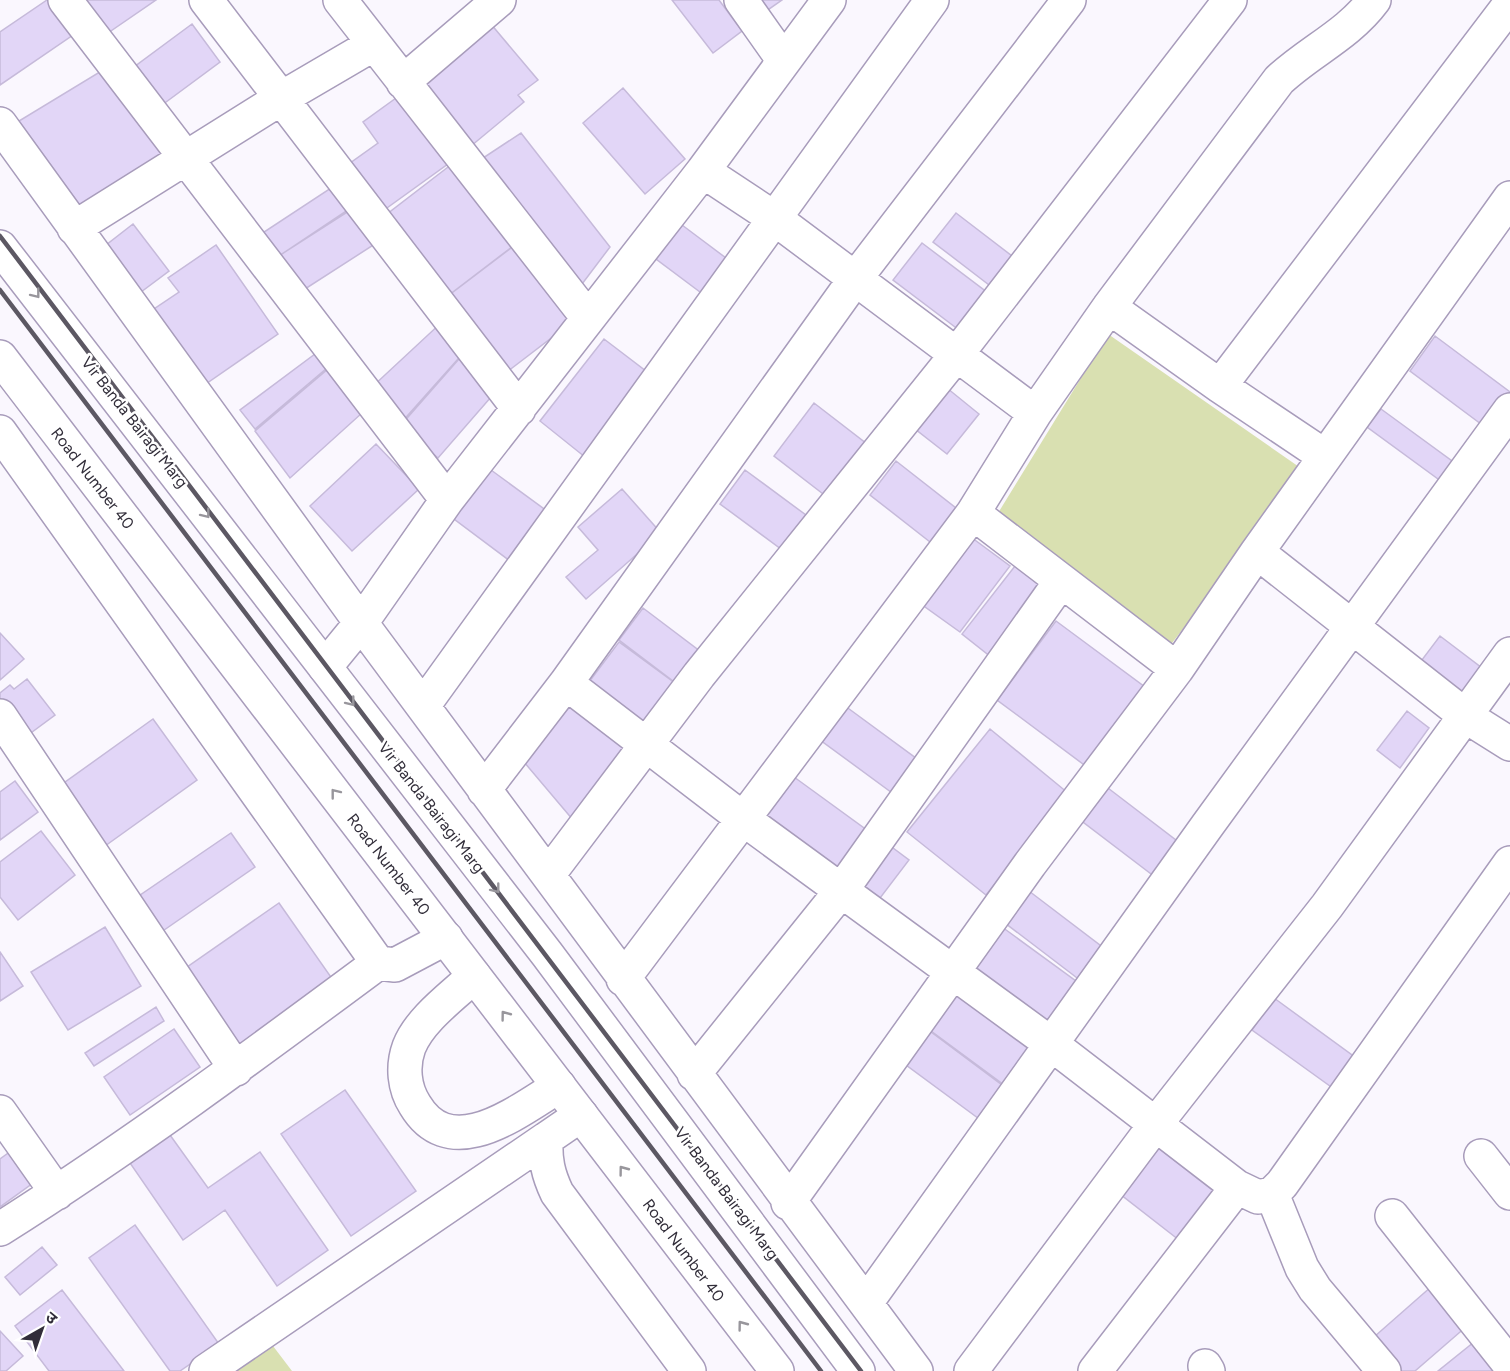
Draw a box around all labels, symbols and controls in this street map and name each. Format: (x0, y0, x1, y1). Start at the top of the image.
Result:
one-way arrow (28, 287, 39, 298)
street label: Vir Banda Bairagi Marg (77, 353, 192, 492)
street label: Road Number 40 (47, 424, 138, 533)
one-way arrow (199, 508, 210, 519)
one-way arrow (344, 695, 355, 706)
street label: Vir Banda Bairagi Marg (374, 738, 489, 877)
one-way arrow (331, 789, 342, 800)
street label: Road Number 40 (343, 810, 434, 919)
one-way arrow (489, 882, 500, 893)
one-way arrow (501, 1011, 512, 1022)
street label: Vir Banda Bairagi Marg (670, 1123, 783, 1263)
one-way arrow (619, 1165, 630, 1176)
street label: Road Number 40 (639, 1195, 728, 1305)
north arrow (12, 1299, 72, 1359)
text: उ (42, 1308, 61, 1329)
one-way arrow (738, 1320, 749, 1331)

